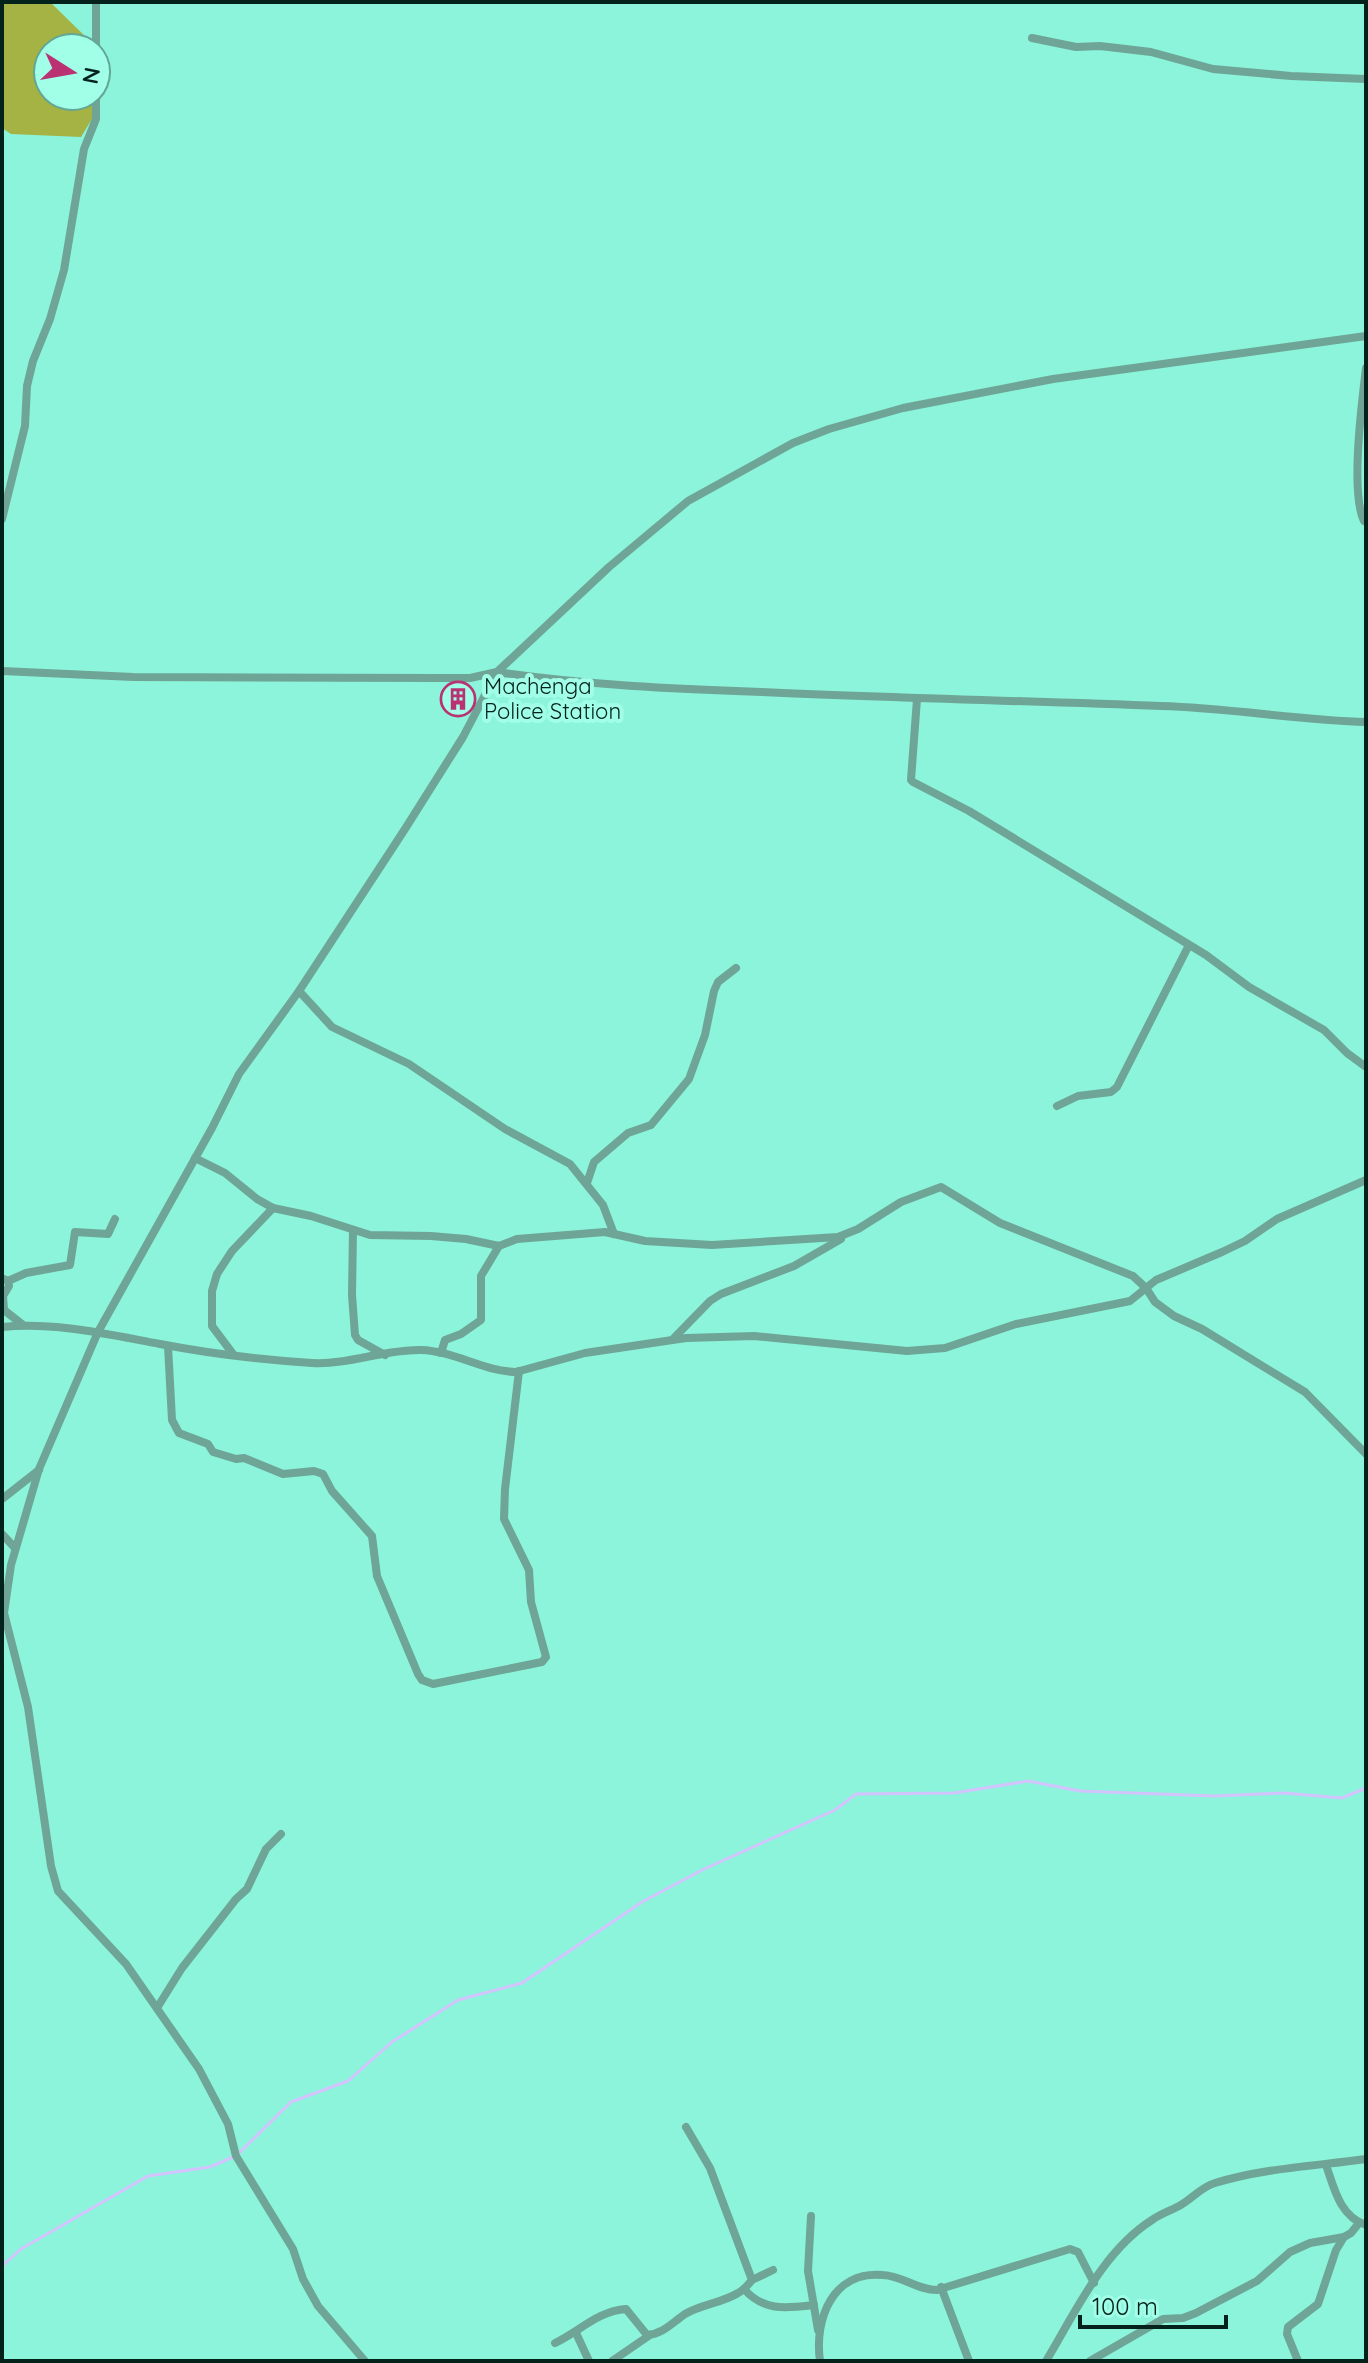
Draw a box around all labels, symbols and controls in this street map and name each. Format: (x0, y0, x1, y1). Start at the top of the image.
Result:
north arrow (32, 32, 112, 112)
text: N (76, 65, 107, 86)
place label: Machenga Police Station (484, 672, 621, 725)
building icon: Machenga Police Station (439, 680, 477, 718)
scale bar (1080, 2279, 1226, 2329)
text: 100 m (1092, 2291, 1158, 2321)

